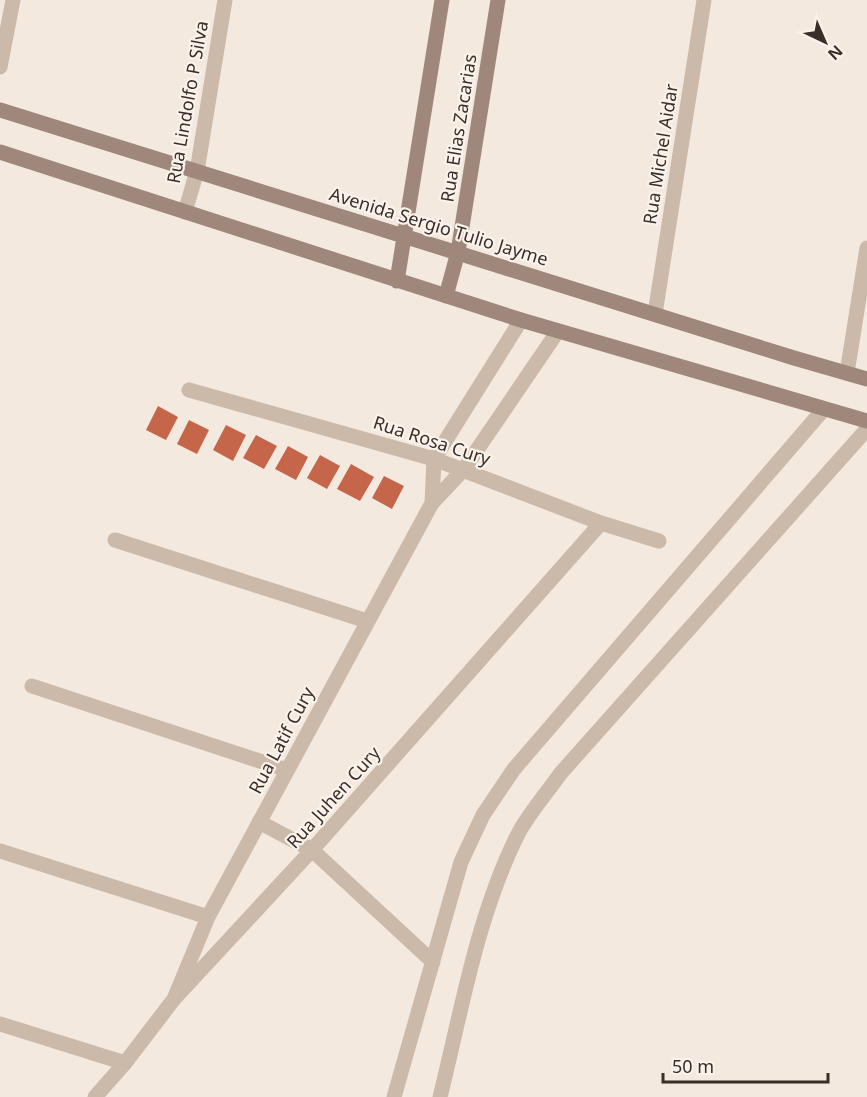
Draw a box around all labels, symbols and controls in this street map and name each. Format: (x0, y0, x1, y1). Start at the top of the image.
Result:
north arrow (795, 12, 855, 72)
street label: Rua Lindolfo P Silva (161, 19, 213, 185)
text: N (823, 40, 848, 65)
street label: Rua Elias Zacarias (434, 52, 482, 204)
street label: Rua Michel Aidar (637, 81, 683, 226)
street label: Avenida Sergio Tulio Jayme (327, 181, 551, 271)
street label: Rua Rosa Cury (370, 410, 494, 470)
street label: Rua Latif Cury (243, 682, 320, 798)
street label: Rua Juhen Cury (281, 740, 386, 853)
scale bar (663, 1046, 828, 1084)
text: 50 m (672, 1054, 714, 1078)

